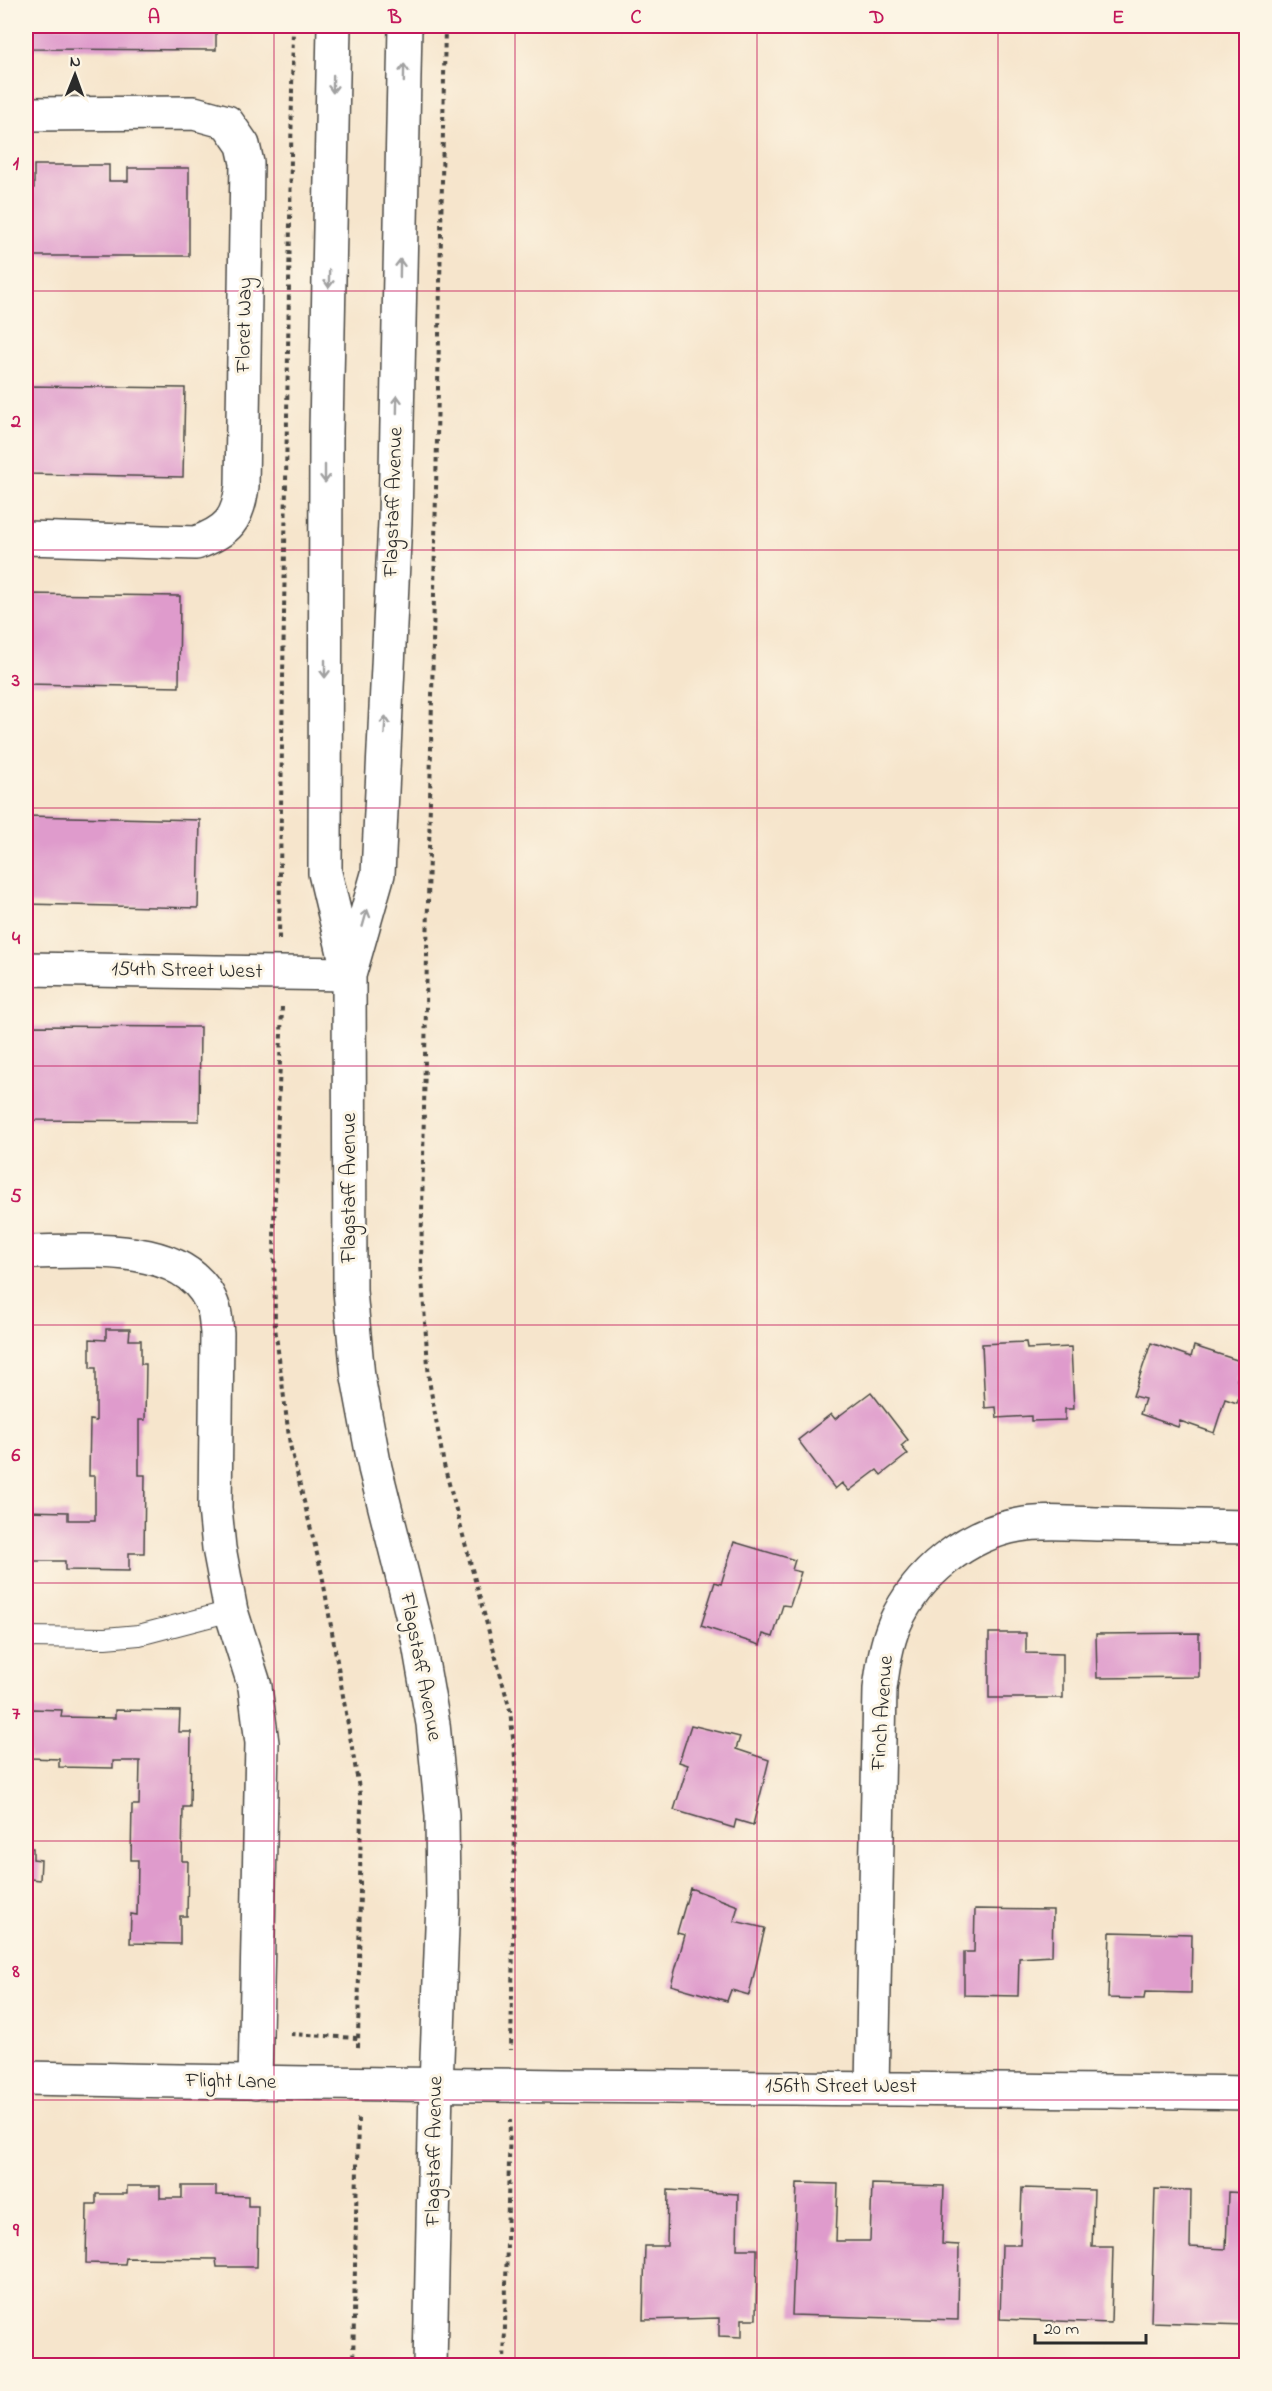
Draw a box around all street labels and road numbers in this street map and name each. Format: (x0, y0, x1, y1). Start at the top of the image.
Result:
street label: Floret Way (229, 277, 263, 374)
street label: Flagstaff Avenue (376, 426, 414, 579)
street label: 154th Street West (111, 955, 263, 987)
street label: Flagstaff Avenue (335, 1112, 367, 1264)
street label: Flagstaff Avenue (389, 1589, 449, 1745)
street label: Finch Avenue (864, 1654, 902, 1772)
street label: Flight Lane (184, 2066, 277, 2100)
street label: 156th Street West (765, 2072, 917, 2102)
street label: Flagstaff Avenue (419, 2075, 453, 2227)

